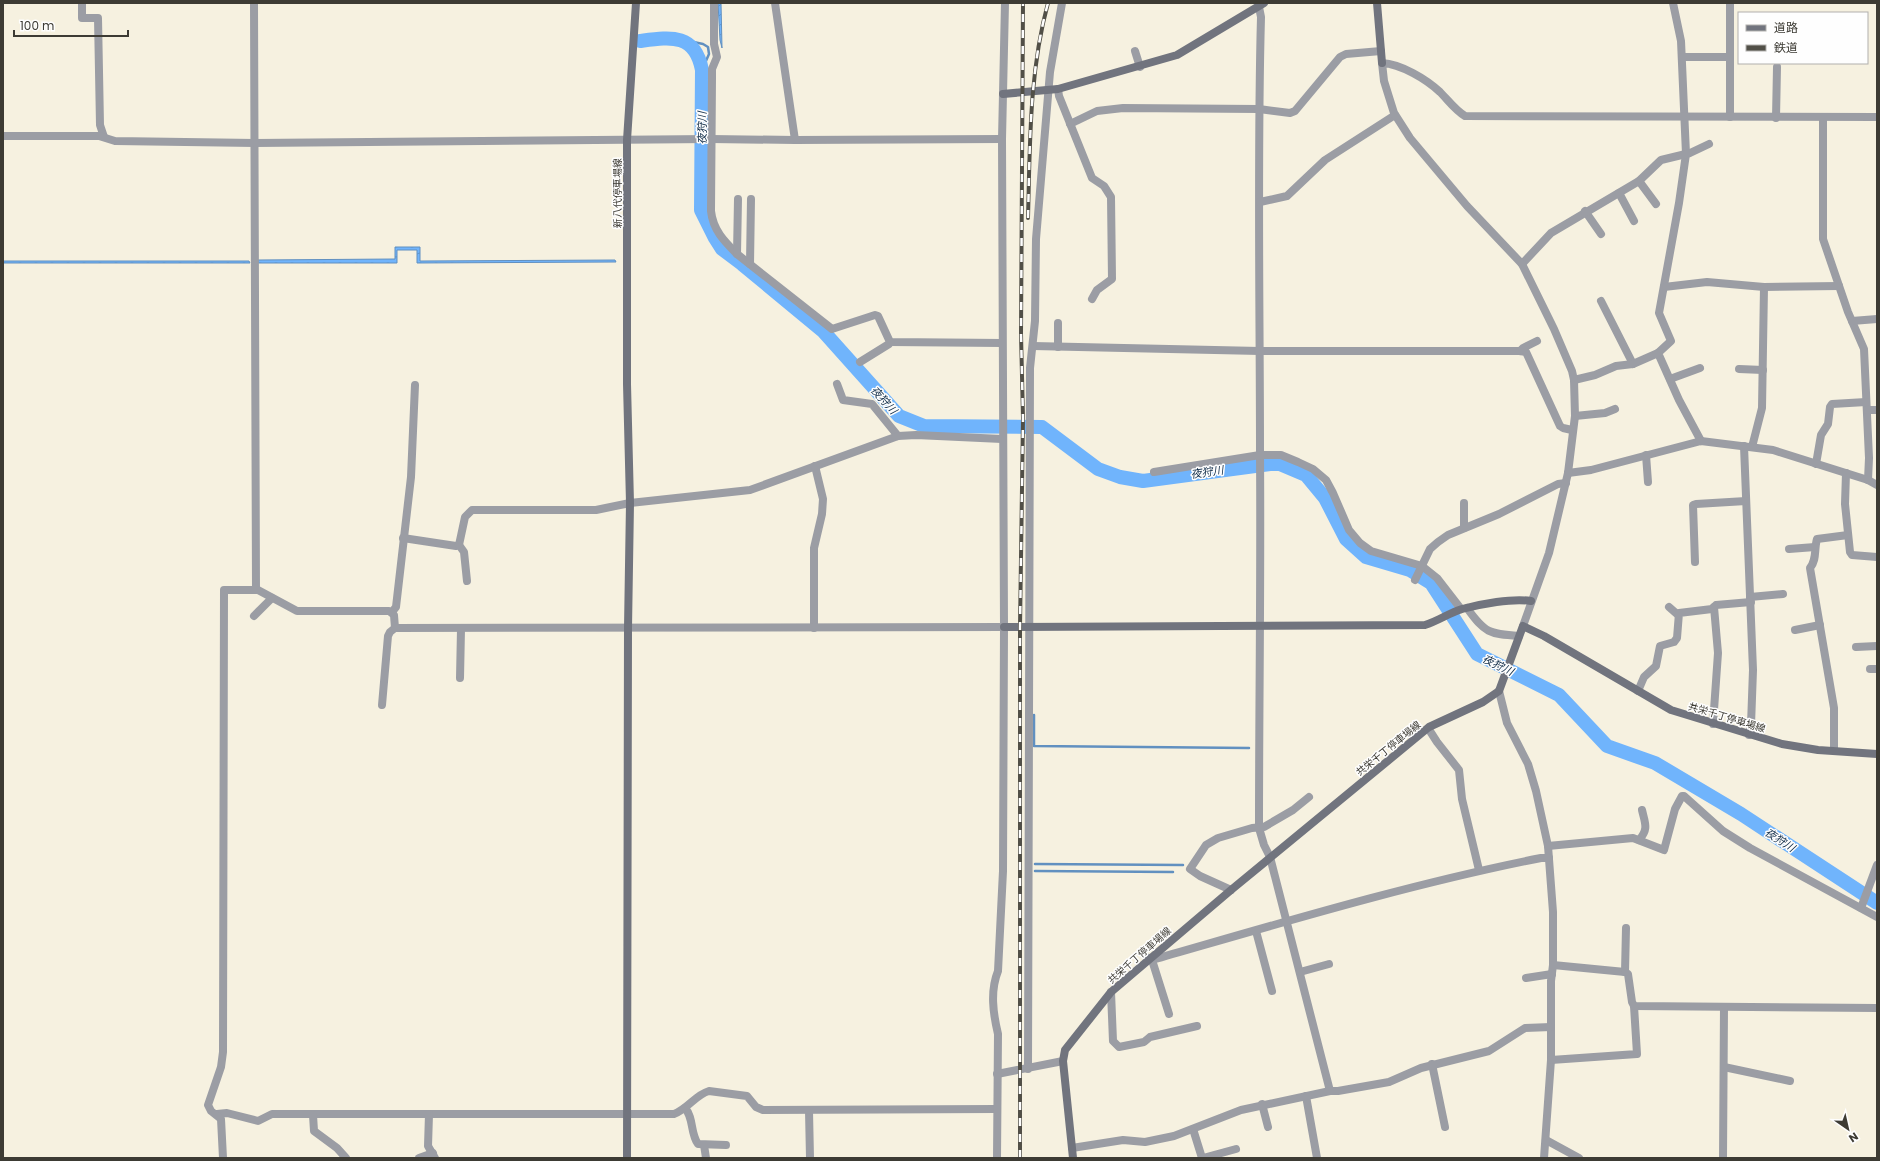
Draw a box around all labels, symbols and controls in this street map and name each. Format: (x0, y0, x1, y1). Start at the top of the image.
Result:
scale bar (14, 12, 128, 38)
legend (1738, 12, 1868, 64)
text: 100 m (20, 17, 54, 34)
text: 道路 (1774, 19, 1798, 36)
text: 鉄道 (1774, 39, 1798, 56)
water label: 夜狩川 (694, 111, 710, 145)
street label: 新八代停車場線 (610, 158, 625, 228)
water label: 夜狩川 (867, 382, 902, 418)
water label: 夜狩川 (1190, 462, 1225, 482)
water label: 夜狩川 (1480, 651, 1517, 680)
street label: 共栄千丁停車場線 (1686, 699, 1767, 736)
street label: 共栄千丁停車場線 (1353, 717, 1424, 779)
water label: 夜狩川 (1762, 824, 1799, 856)
street label: 共栄千丁停車場線 (1104, 923, 1174, 987)
north arrow (1828, 1109, 1868, 1149)
text: N (1846, 1128, 1861, 1146)

